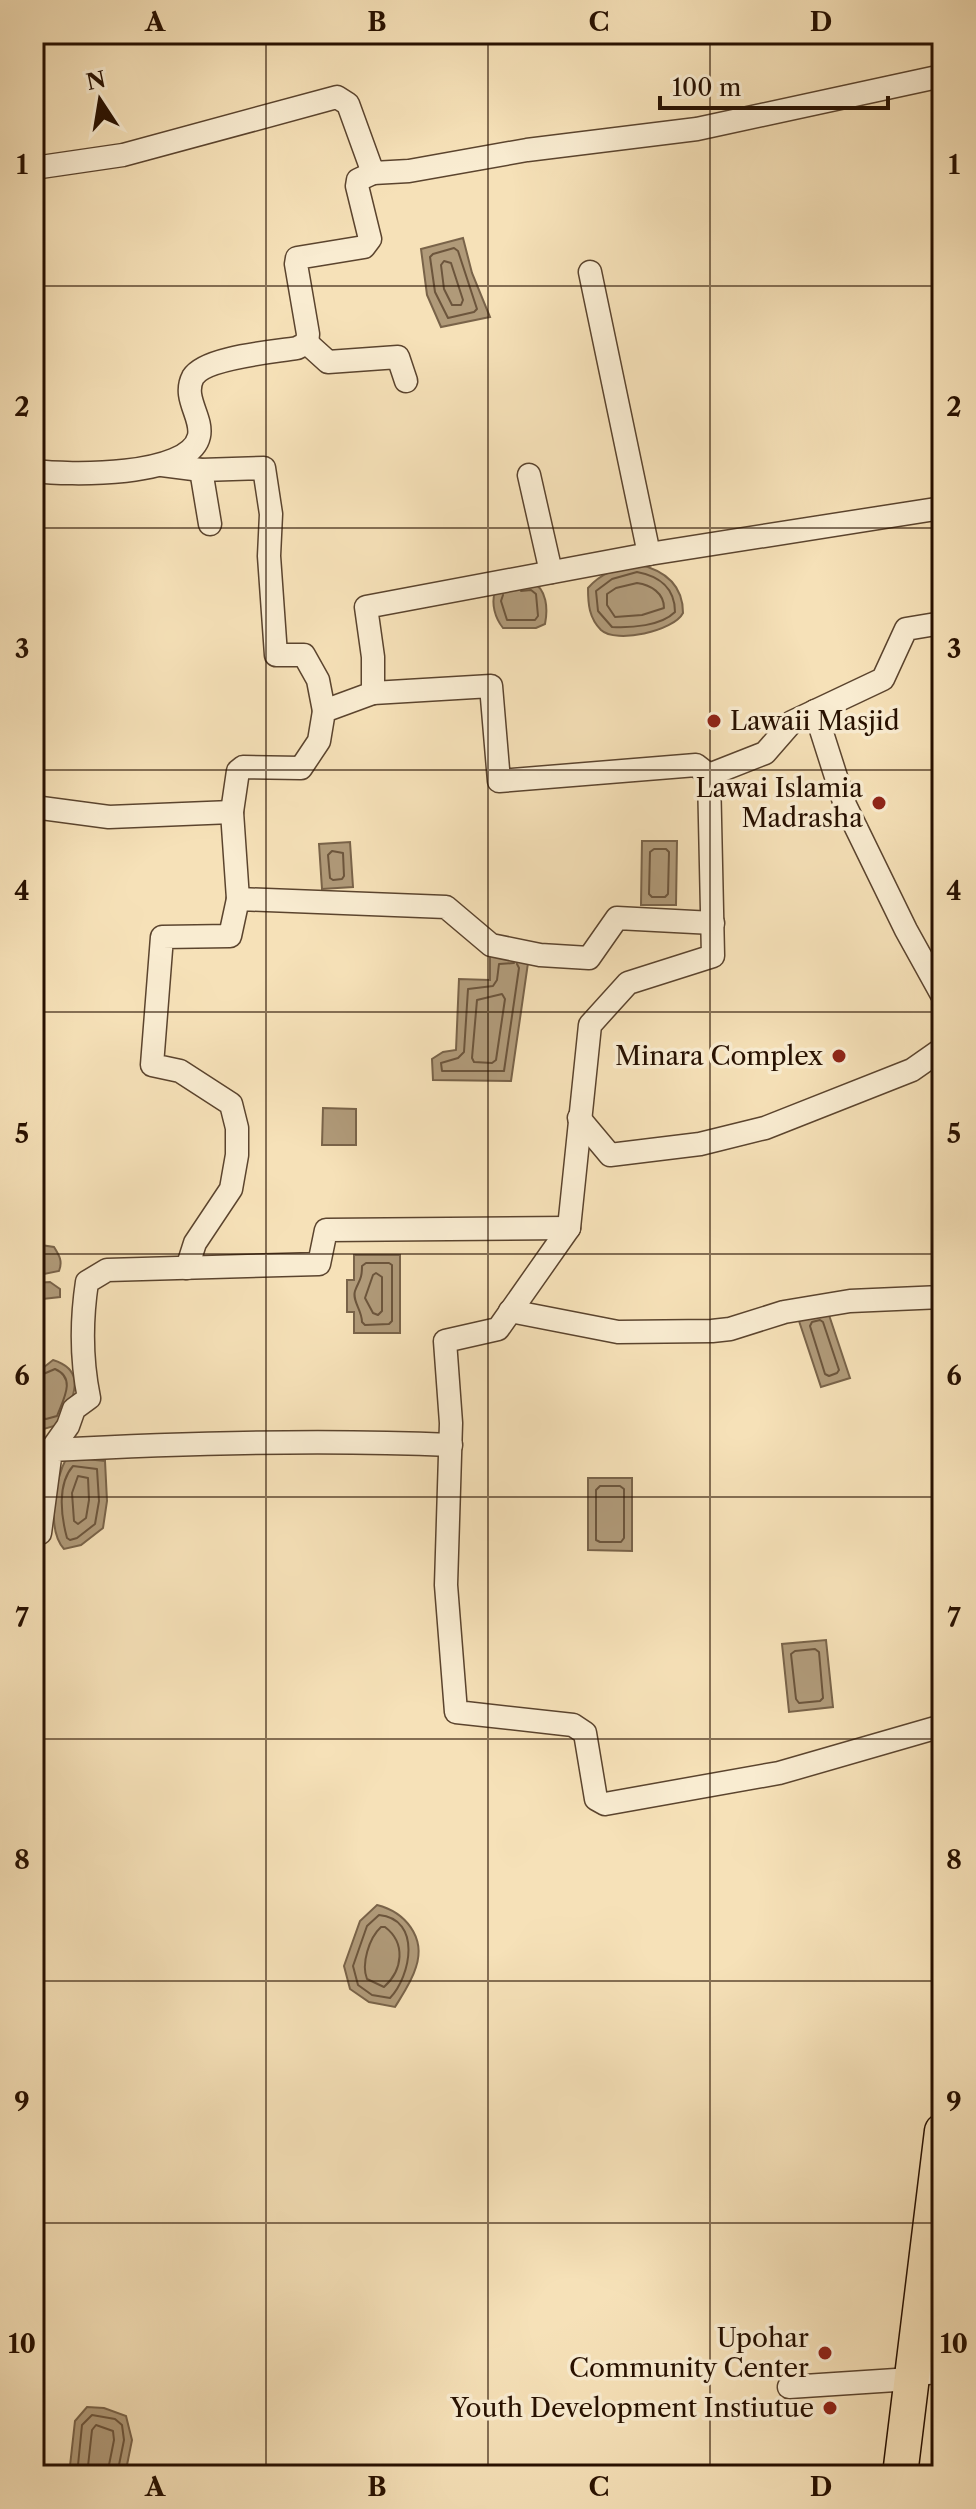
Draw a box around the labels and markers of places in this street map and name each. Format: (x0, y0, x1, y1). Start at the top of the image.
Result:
place label: Lawaii Masjid (730, 705, 900, 737)
marker: Lawaii Masjid (705, 712, 723, 730)
place label: Lawai Islamia Madrasha (695, 772, 863, 834)
marker: Lawai Islamia Madrasha (870, 794, 888, 812)
place label: Minara Complex (615, 1040, 824, 1072)
marker: Minara Complex (830, 1047, 848, 1065)
place label: Upohar Community Center (569, 2322, 809, 2384)
marker: Upohar Community Center (816, 2344, 834, 2362)
place label: Youth Development Instiutue (449, 2392, 814, 2424)
marker: Youth Development Instiutue (821, 2399, 839, 2417)

